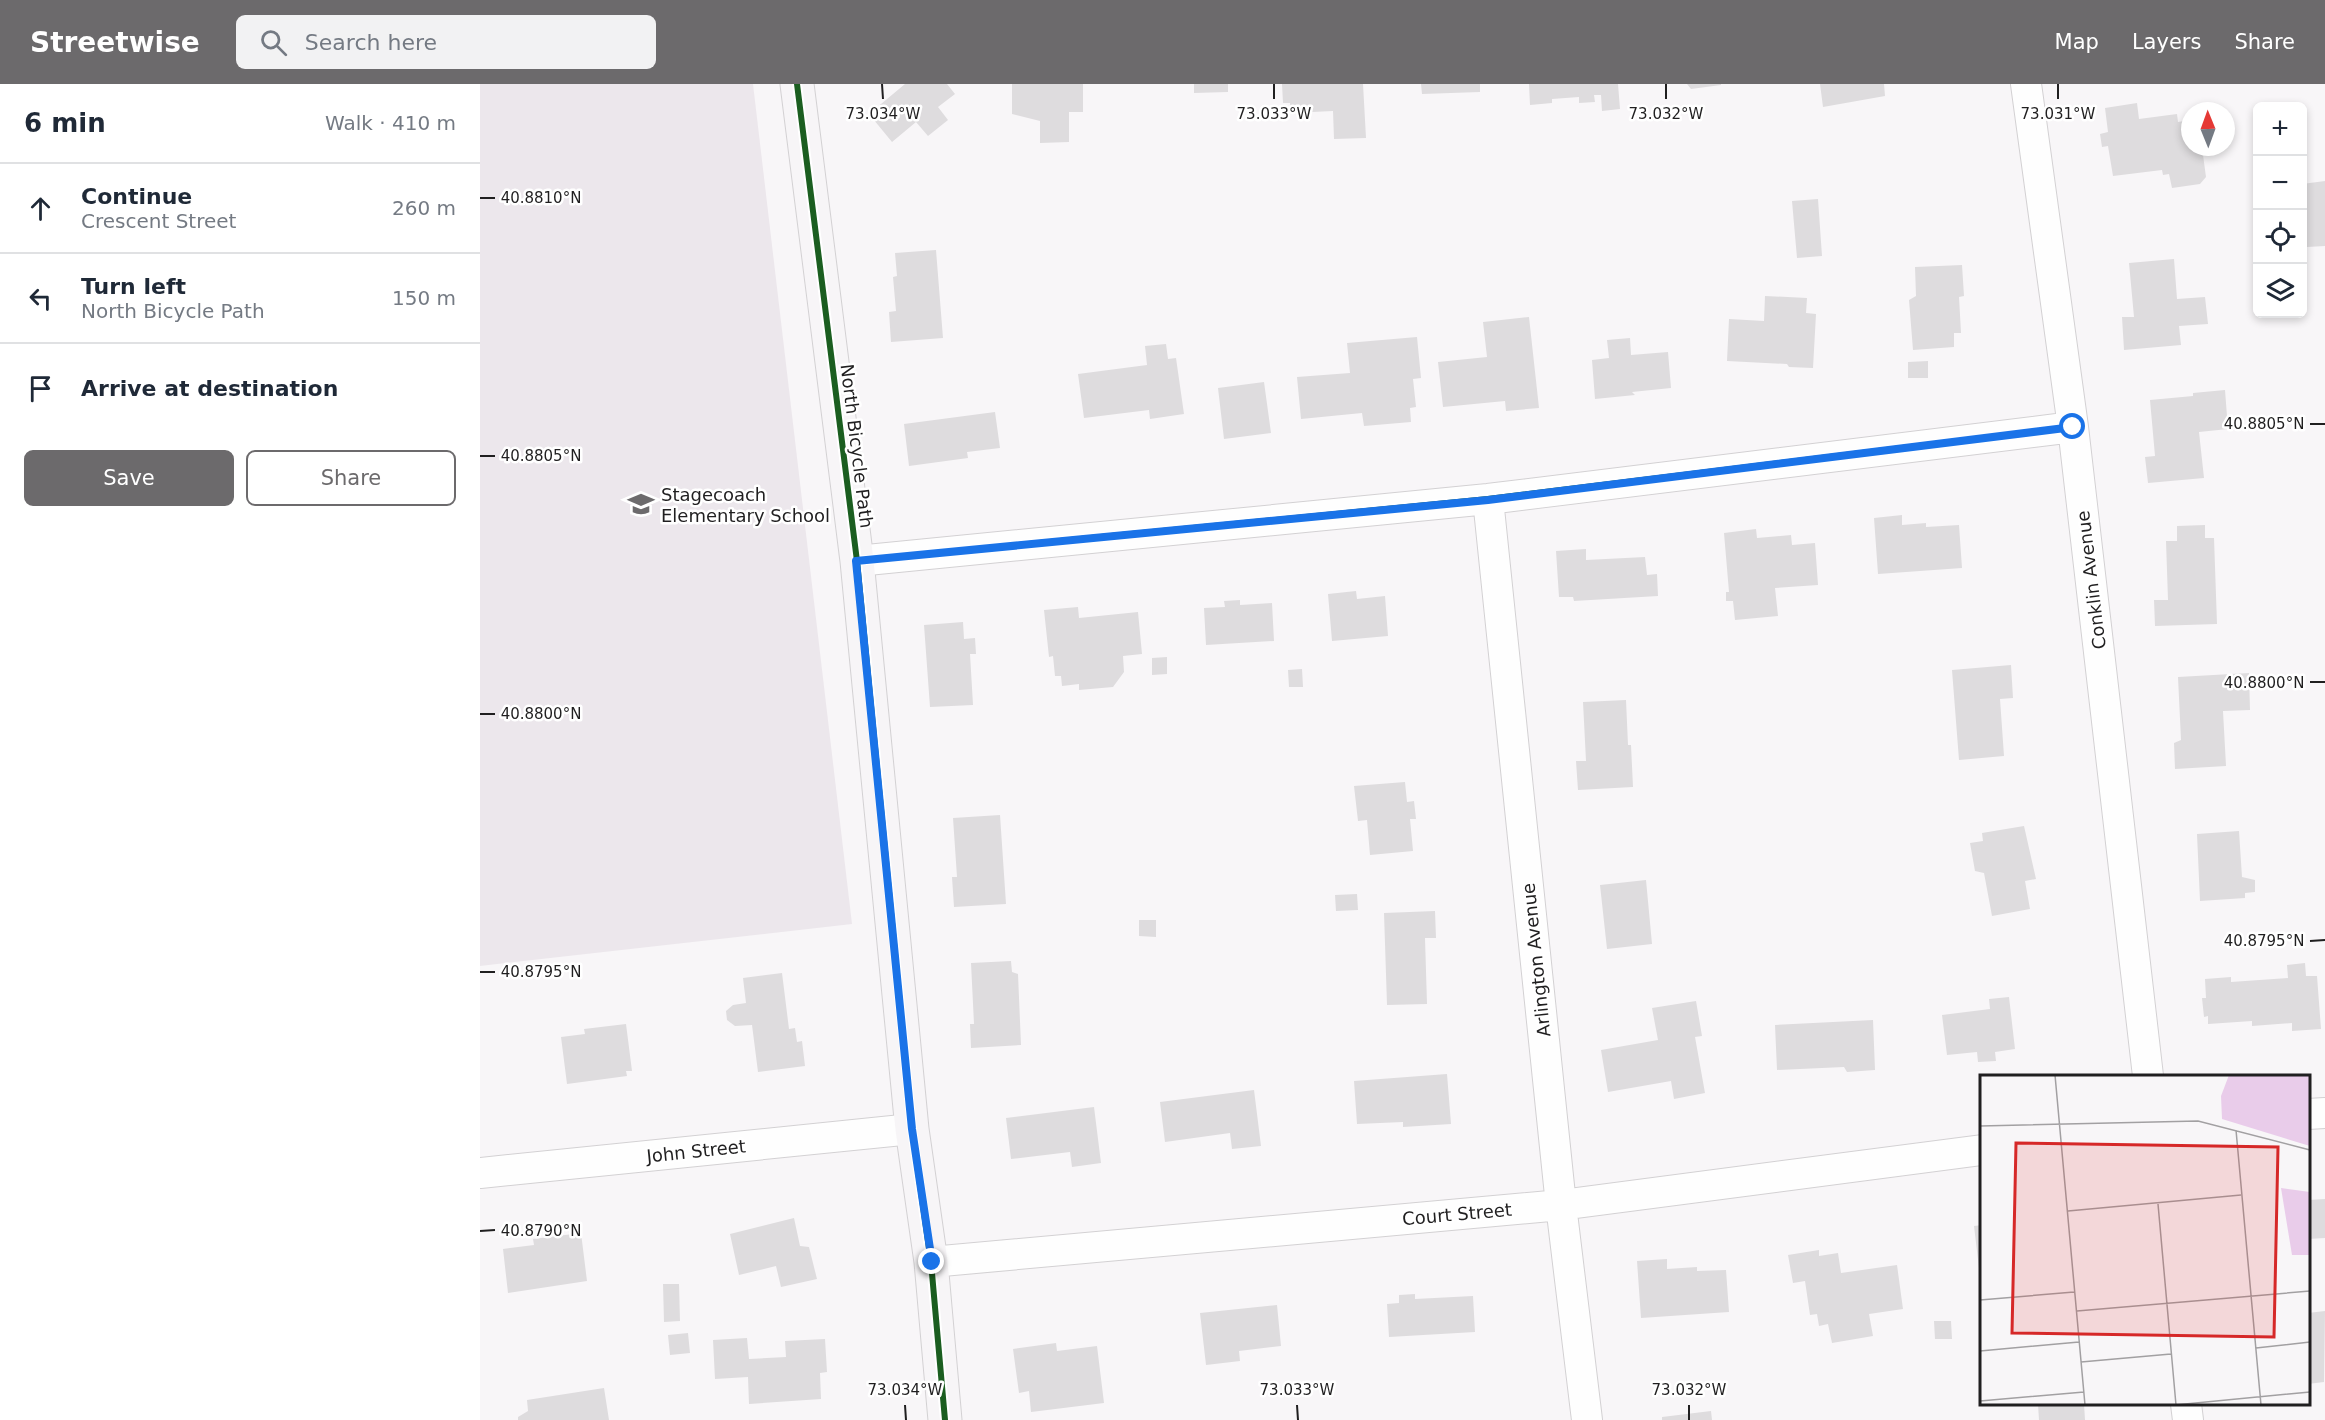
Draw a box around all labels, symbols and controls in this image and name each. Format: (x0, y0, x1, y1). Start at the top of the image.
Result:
search box (236, 15, 656, 69)
text: Streetwise (30, 26, 200, 59)
icon: search (257, 26, 290, 59)
text: Search here (305, 30, 437, 55)
text: Map (2055, 30, 2099, 54)
text: Layers (2132, 30, 2201, 54)
text: Share (2234, 30, 2295, 54)
north arrow (2181, 102, 2235, 156)
map controls (2253, 102, 2307, 318)
button: + (2253, 102, 2307, 156)
text: 73.034°W (846, 105, 921, 123)
text: 73.033°W (1237, 105, 1312, 123)
text: 73.032°W (1629, 105, 1704, 123)
text: 73.031°W (2021, 105, 2096, 123)
text: 6 min (24, 108, 106, 138)
text: Walk · 410 m (325, 111, 456, 135)
button: − (2253, 156, 2307, 210)
text: Continue (81, 184, 192, 209)
text: 40.8810°N (501, 189, 581, 207)
icon: ahead (24, 192, 57, 225)
text: 260 m (392, 196, 456, 220)
text: Crescent Street (81, 209, 236, 233)
button: locate (2253, 210, 2307, 264)
button: layers (2253, 264, 2307, 318)
text: Turn left (81, 274, 186, 299)
icon: left (24, 282, 57, 315)
text: 150 m (392, 286, 456, 310)
text: North Bicycle Path (81, 299, 265, 323)
street label: North Bicycle Path (837, 363, 877, 529)
icon: arrive (24, 372, 57, 405)
text: Arrive at destination (81, 376, 338, 401)
route start (2059, 413, 2085, 439)
text: 40.8805°N (2224, 415, 2304, 433)
text: 40.8805°N (501, 447, 581, 465)
button: Save (24, 450, 234, 506)
button: Share (246, 450, 456, 506)
place label: Stagecoach Elementary School (661, 484, 830, 526)
school or university icon: Stagecoach Elementary School (626, 489, 656, 519)
street label: Conklin Avenue (2072, 510, 2110, 650)
text: 40.8800°N (2224, 674, 2304, 692)
text: 40.8800°N (501, 705, 581, 723)
street label: Arlington Avenue (1517, 882, 1555, 1038)
text: 40.8795°N (2224, 932, 2304, 950)
text: 40.8795°N (501, 963, 581, 981)
inset map (1980, 1075, 2310, 1405)
street label: John Street (644, 1135, 747, 1167)
street label: Court Street (1401, 1199, 1513, 1229)
text: 40.8790°N (501, 1222, 581, 1240)
route end (918, 1248, 944, 1274)
text: 73.034°W (868, 1381, 943, 1399)
text: 73.033°W (1260, 1381, 1335, 1399)
text: 73.032°W (1652, 1381, 1727, 1399)

